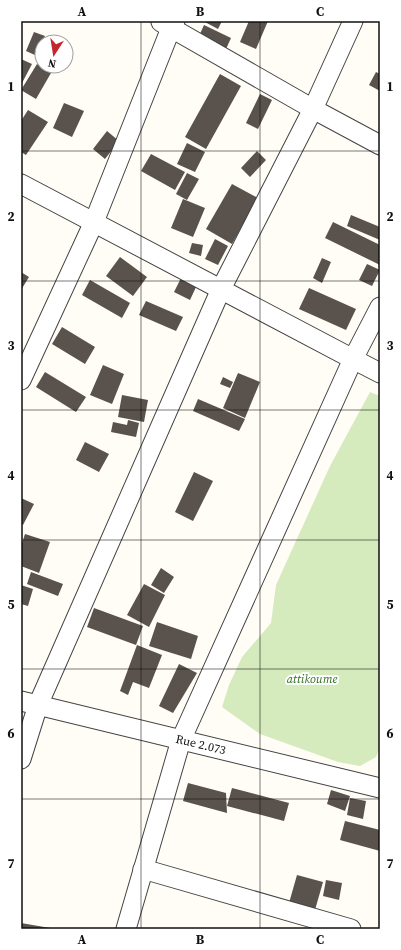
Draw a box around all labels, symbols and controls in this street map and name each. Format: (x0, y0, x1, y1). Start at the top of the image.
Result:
text: A (78, 3, 87, 20)
text: B (196, 3, 205, 20)
text: C (316, 3, 324, 20)
north arrow (34, 34, 74, 74)
text: N (47, 55, 58, 71)
text: 1 (7, 78, 15, 95)
text: 1 (386, 78, 394, 95)
text: 2 (7, 208, 15, 225)
text: 2 (386, 208, 394, 225)
text: 3 (7, 337, 15, 354)
text: 3 (386, 337, 394, 354)
text: 4 (7, 467, 15, 484)
text: 4 (386, 467, 394, 484)
text: 5 (7, 596, 15, 613)
text: 5 (386, 596, 394, 613)
park label: attikoume (287, 671, 337, 687)
text: 6 (7, 725, 15, 742)
text: 6 (386, 725, 394, 742)
street label: Rue 2.073 (174, 731, 228, 758)
text: 7 (7, 855, 15, 872)
text: 7 (386, 855, 394, 872)
text: A (78, 931, 87, 948)
text: B (196, 931, 205, 948)
text: C (316, 931, 324, 948)

